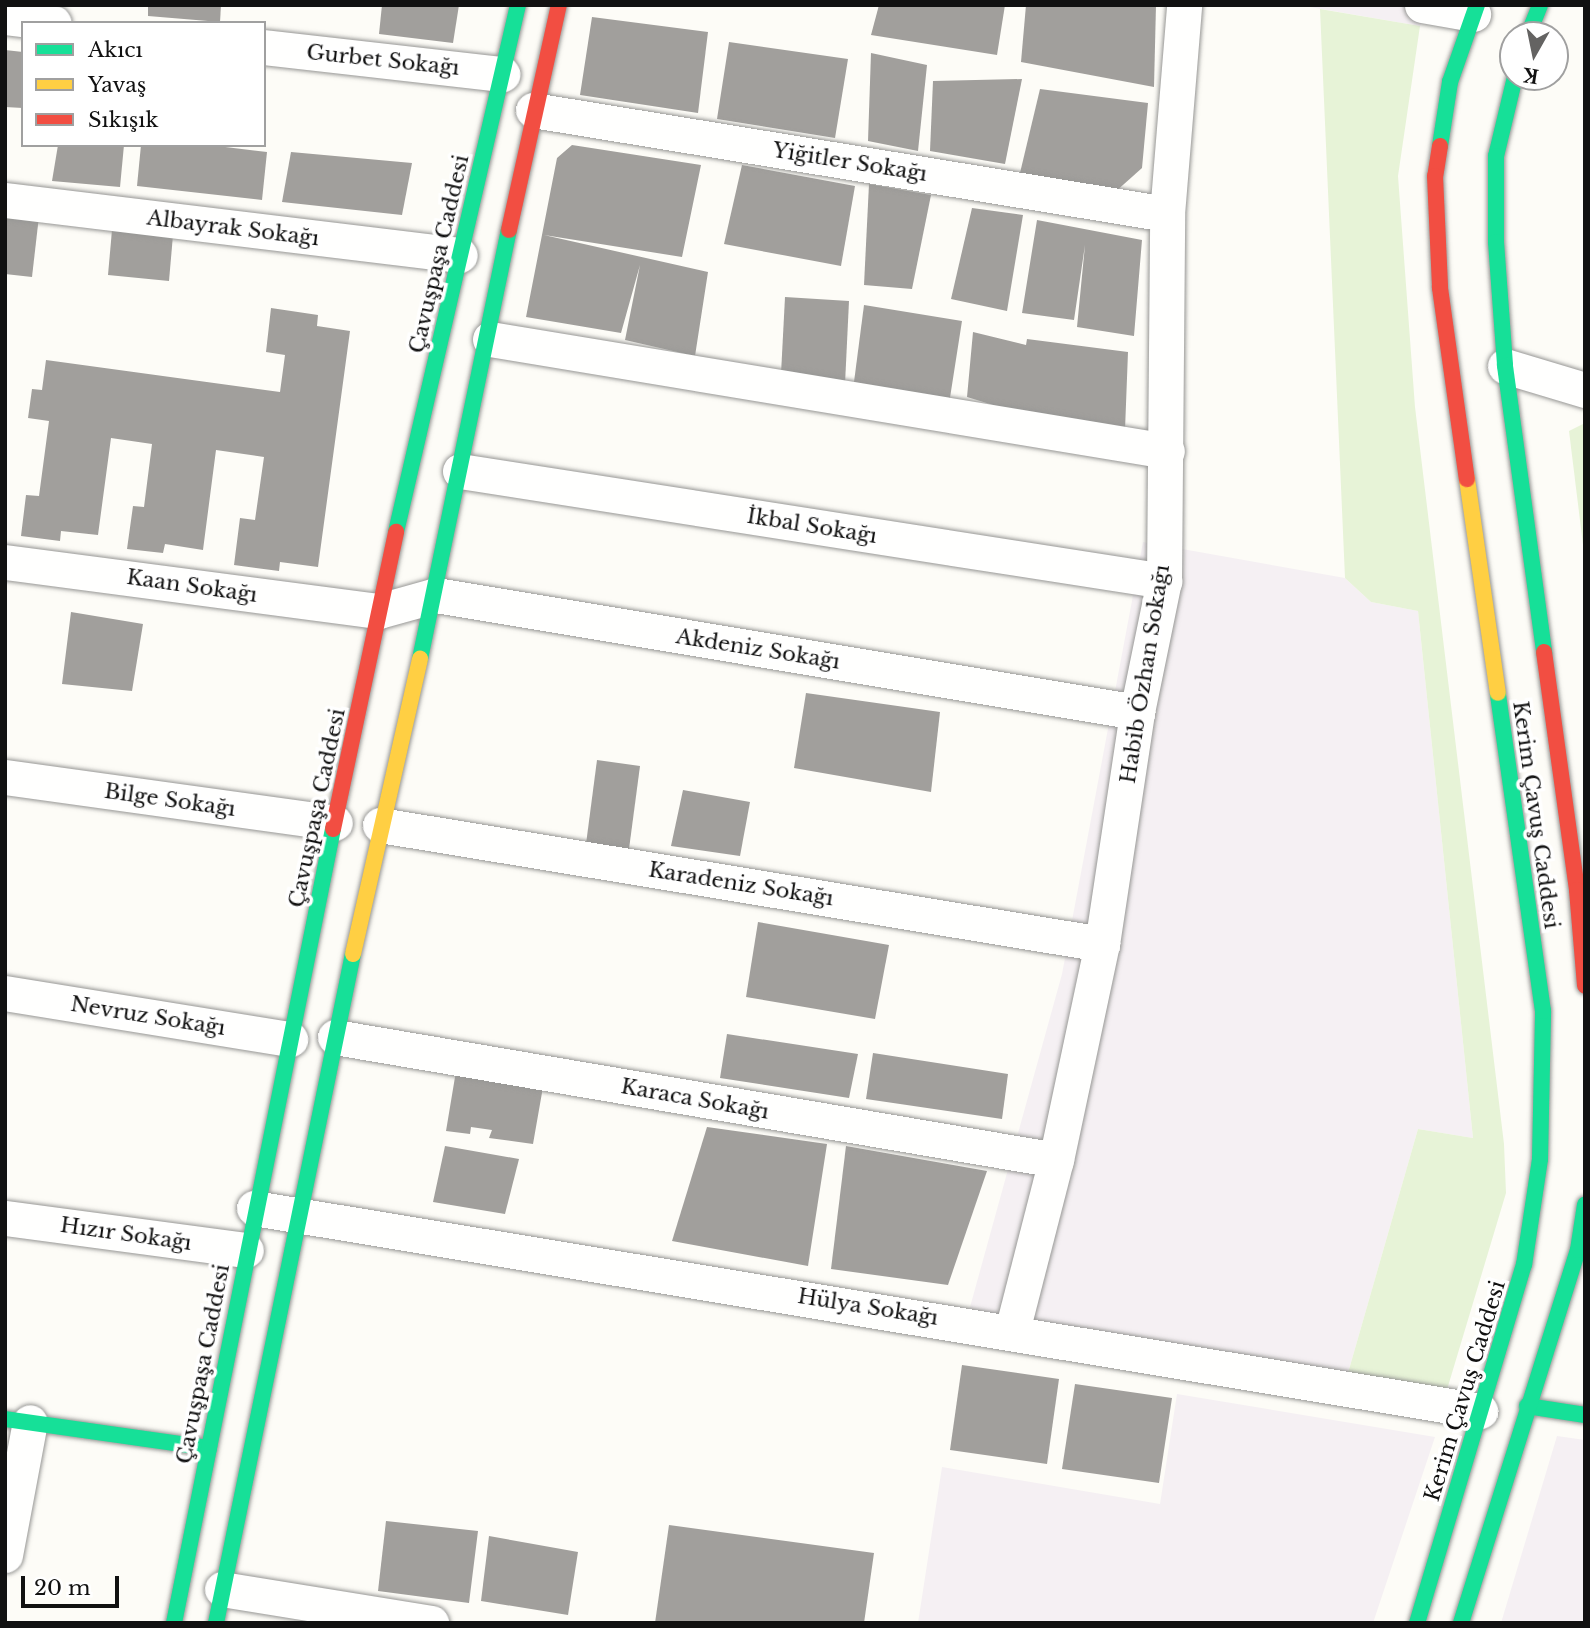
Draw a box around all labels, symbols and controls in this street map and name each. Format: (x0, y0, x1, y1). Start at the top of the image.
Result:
legend (21, 21, 266, 147)
north arrow (1499, 21, 1569, 91)
text: Akıcı (88, 37, 143, 63)
street label: Gurbet Sokağı (305, 39, 461, 81)
text: K (1521, 63, 1540, 88)
text: Yavaş (88, 72, 146, 98)
text: Sıkışık (88, 107, 158, 133)
street label: Yiğitler Sokağı (771, 137, 929, 187)
street label: Çavuşpaşa Caddesi (404, 152, 474, 356)
street label: Albayrak Sokağı (145, 205, 321, 251)
street label: İkbal Sokağı (745, 503, 879, 549)
street label: Habib Özhan Sokağı (1115, 563, 1175, 785)
street label: Kaan Sokağı (125, 564, 259, 608)
street label: Akdeniz Sokağı (674, 624, 842, 674)
street label: Kerim Çavuş Caddesi (1508, 700, 1564, 930)
street label: Çavuşpaşa Caddesi (284, 706, 350, 910)
street label: Bilge Sokağı (103, 778, 237, 822)
street label: Karadeniz Sokağı (647, 857, 835, 911)
street label: Nevruz Sokağı (69, 991, 227, 1041)
street label: Karaca Sokağı (619, 1074, 771, 1124)
street label: Hızır Sokağı (58, 1212, 194, 1256)
street label: Çavuşpaşa Caddesi (171, 1262, 235, 1466)
street label: Kerim Çavuş Caddesi (1419, 1277, 1511, 1505)
street label: Hülya Sokağı (796, 1283, 940, 1331)
scale bar (24, 1562, 122, 1606)
text: 20 m (34, 1575, 91, 1601)

